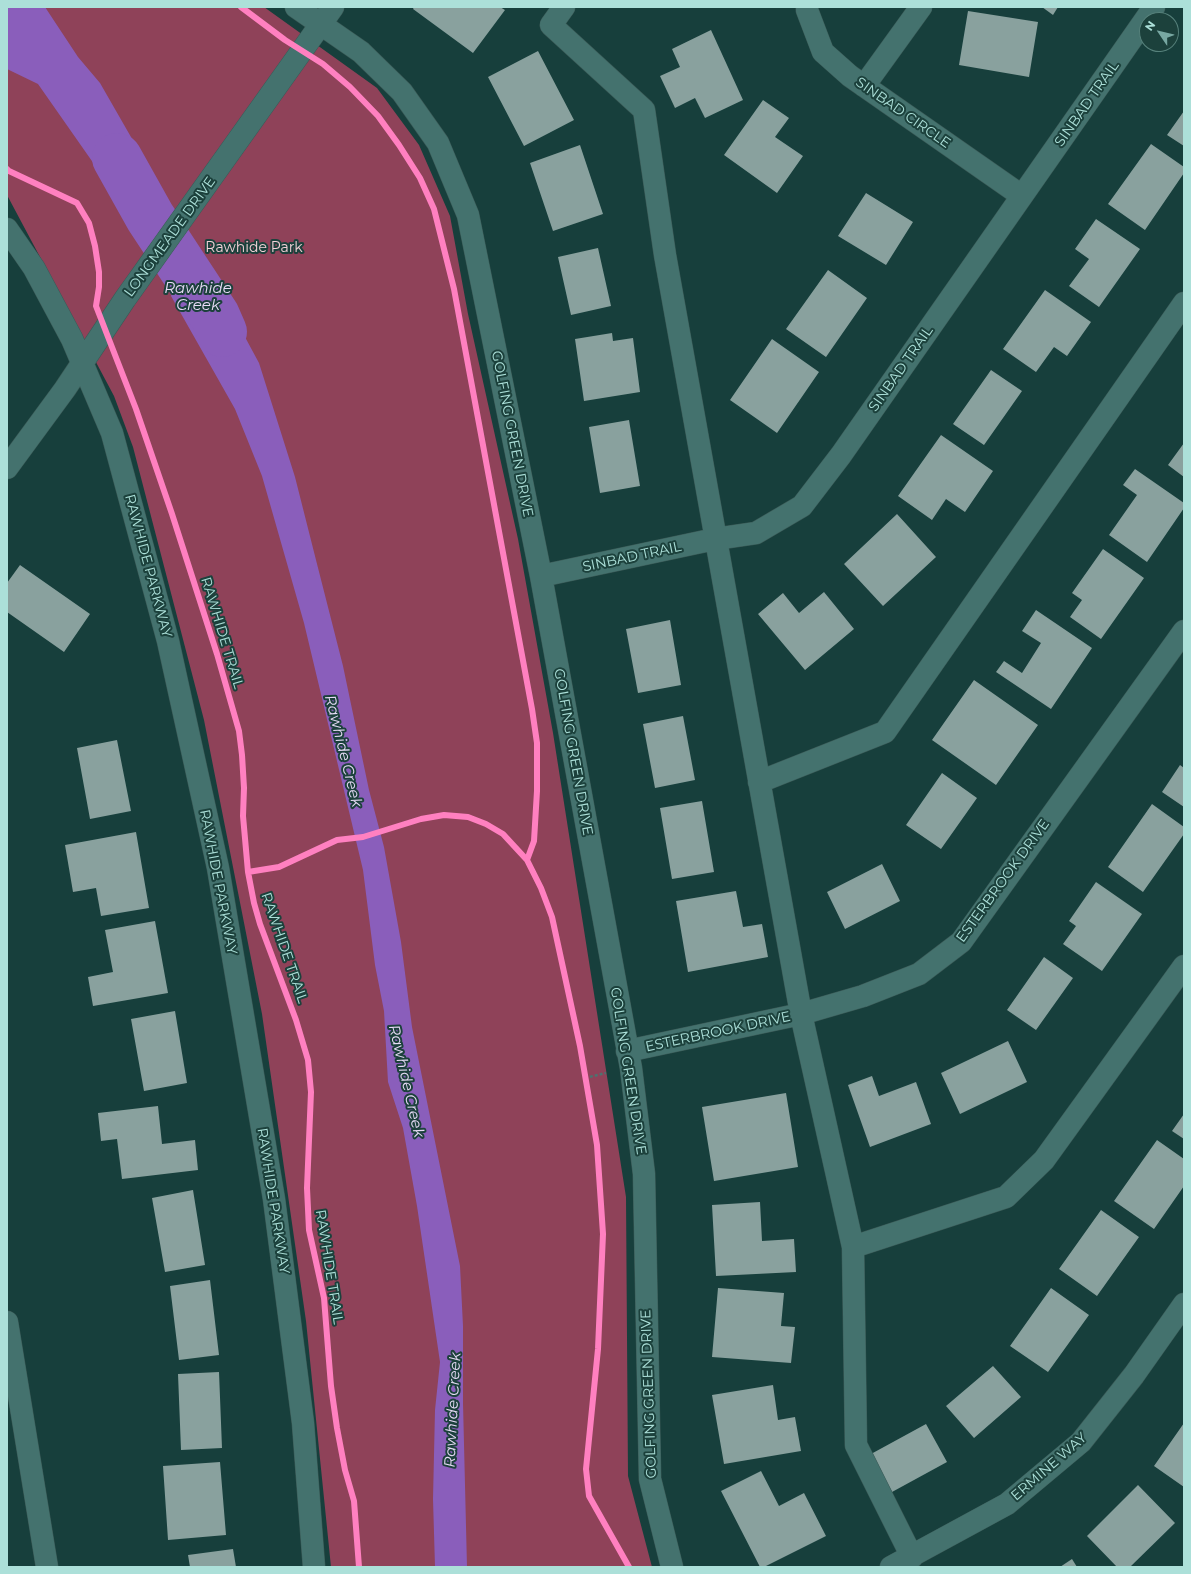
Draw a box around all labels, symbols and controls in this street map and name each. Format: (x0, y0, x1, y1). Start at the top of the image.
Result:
north arrow (1139, 12, 1179, 52)
text: N (1142, 18, 1158, 33)
street label: SINBAD TRAIL (1051, 58, 1123, 150)
street label: SINBAD CIRCLE (852, 74, 954, 152)
street label: LONGMEADE DRIVE (121, 174, 219, 300)
park label: Rawhide Park (205, 240, 303, 256)
water label: Rawhide Creek (164, 280, 232, 315)
street label: SINBAD TRAIL (865, 323, 937, 415)
street label: GOLFING GREEN DRIVE (488, 349, 536, 519)
street label: RAWHIDE PARKWAY (121, 493, 175, 639)
street label: SINBAD TRAIL (581, 538, 683, 576)
street label: RAWHIDE TRAIL (197, 575, 247, 691)
street label: GOLFING GREEN DRIVE (550, 667, 596, 837)
water label: Rawhide Creek (320, 693, 366, 809)
street label: RAWHIDE PARKWAY (196, 808, 240, 956)
street label: ESTERBROOK DRIVE (953, 816, 1053, 946)
street label: RAWHIDE TRAIL (257, 890, 311, 1006)
street label: GOLFING GREEN DRIVE (606, 986, 650, 1156)
street label: ESTERBROOK DRIVE (644, 1008, 792, 1056)
water label: Rawhide Creek (384, 1023, 428, 1139)
street label: RAWHIDE PARKWAY (253, 1127, 293, 1275)
street label: RAWHIDE TRAIL (312, 1208, 346, 1326)
street label: GOLFING GREEN DRIVE (638, 1309, 660, 1479)
water label: Rawhide Creek (441, 1352, 465, 1468)
street label: ERMINE WAY (1008, 1430, 1090, 1504)

